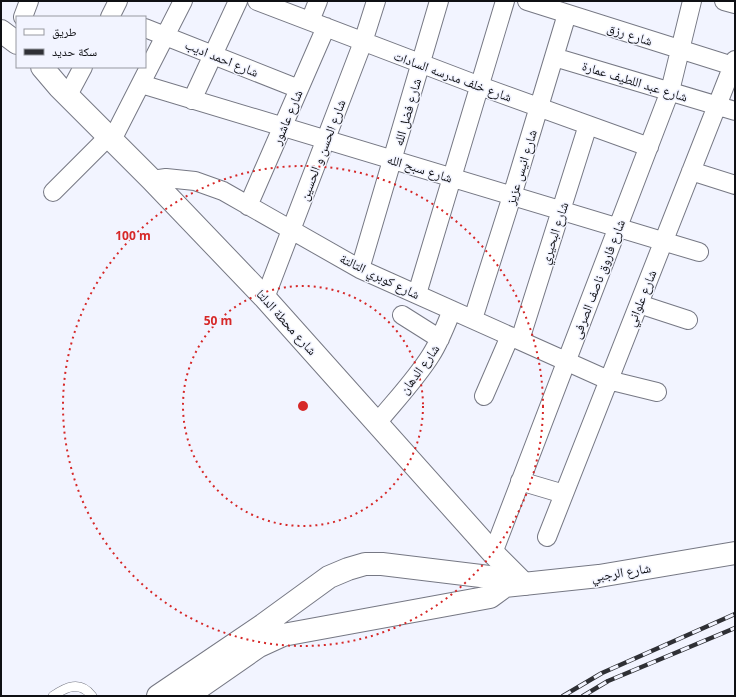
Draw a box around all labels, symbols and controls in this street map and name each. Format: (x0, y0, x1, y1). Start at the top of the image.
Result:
legend (16, 16, 146, 68)
street label: شارع رزق (605, 18, 655, 51)
text: طريق (52, 23, 77, 40)
street label: شارع احمد اديب (182, 35, 261, 82)
text: سكة حديد (52, 43, 97, 60)
street label: شارع خلف مدرسه السادات (391, 46, 515, 107)
street label: شارع عبد اللطيف عمارة (580, 56, 690, 107)
street label: شارع فضل الله (389, 76, 426, 148)
street label: شارع عاشور (267, 87, 307, 148)
street label: شارع الحسن و الحسين (294, 97, 351, 204)
street label: شارع انيس عزيز (501, 127, 542, 208)
street label: شارع سبح الله (385, 150, 455, 187)
street label: شارع البحيري (535, 200, 575, 267)
street label: شارع فاروق ناصف الصرفى (567, 217, 630, 342)
text: 100 m (115, 227, 151, 244)
street label: شارع كوبري التالتة (336, 249, 423, 305)
street label: شارع علواني (622, 267, 663, 330)
street label: شارع محطة الدلتا (252, 285, 321, 359)
text: 50 m (204, 312, 232, 329)
street label: شارع الدهان (395, 340, 444, 398)
centre of rings (296, 399, 310, 413)
street label: شارع الرجبي (590, 558, 652, 588)

